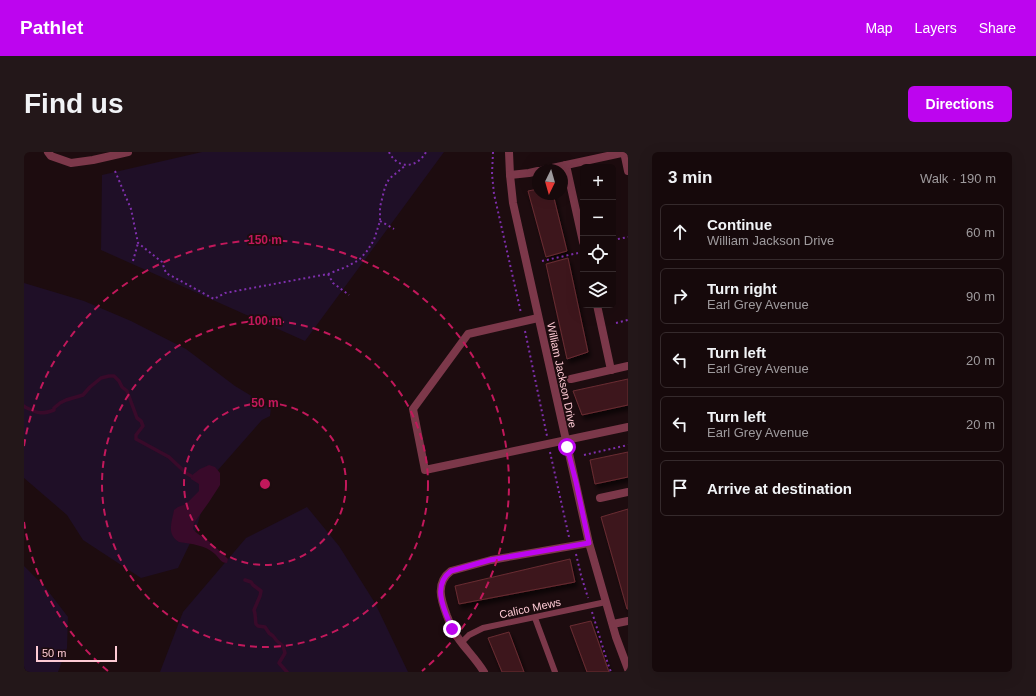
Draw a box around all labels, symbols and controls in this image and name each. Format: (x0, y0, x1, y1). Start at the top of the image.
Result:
text: Pathlet (20, 17, 83, 38)
text: Map (865, 20, 893, 36)
text: Layers (915, 20, 957, 36)
text: Share (979, 20, 1016, 36)
button: Directions (908, 86, 1012, 122)
text: Find us (24, 88, 124, 119)
north arrow (532, 164, 568, 200)
map controls (580, 164, 616, 308)
button: + (580, 164, 616, 200)
text: 3 min (668, 168, 712, 187)
text: Walk · 190 m (920, 171, 996, 186)
button: − (580, 200, 616, 236)
text: Continue (707, 216, 772, 233)
icon: ahead (669, 221, 691, 243)
text: 60 m (966, 225, 995, 240)
text: 150 m (248, 233, 282, 247)
text: William Jackson Drive (707, 233, 834, 248)
button: locate (580, 236, 616, 272)
button: layers (580, 272, 616, 308)
text: Turn right (707, 280, 777, 297)
icon: right (669, 285, 691, 307)
text: 90 m (966, 289, 995, 304)
text: Earl Grey Avenue (707, 297, 809, 312)
text: 100 m (248, 314, 282, 328)
street label: William Jackson Drive (545, 321, 579, 429)
text: Turn left (707, 344, 766, 361)
icon: left (669, 349, 691, 371)
text: 20 m (966, 353, 995, 368)
text: Earl Grey Avenue (707, 361, 809, 376)
text: 50 m (251, 396, 279, 410)
text: Turn left (707, 408, 766, 425)
icon: left (669, 413, 691, 435)
text: 20 m (966, 417, 995, 432)
text: Earl Grey Avenue (707, 425, 809, 440)
route start (558, 438, 576, 456)
centre of rings (258, 477, 272, 491)
icon: arrive (669, 477, 691, 499)
text: Arrive at destination (707, 480, 852, 497)
street label: Calico Mews (498, 596, 562, 620)
route end (443, 620, 461, 638)
scale bar (36, 644, 117, 663)
text: 50 m (42, 647, 66, 659)

